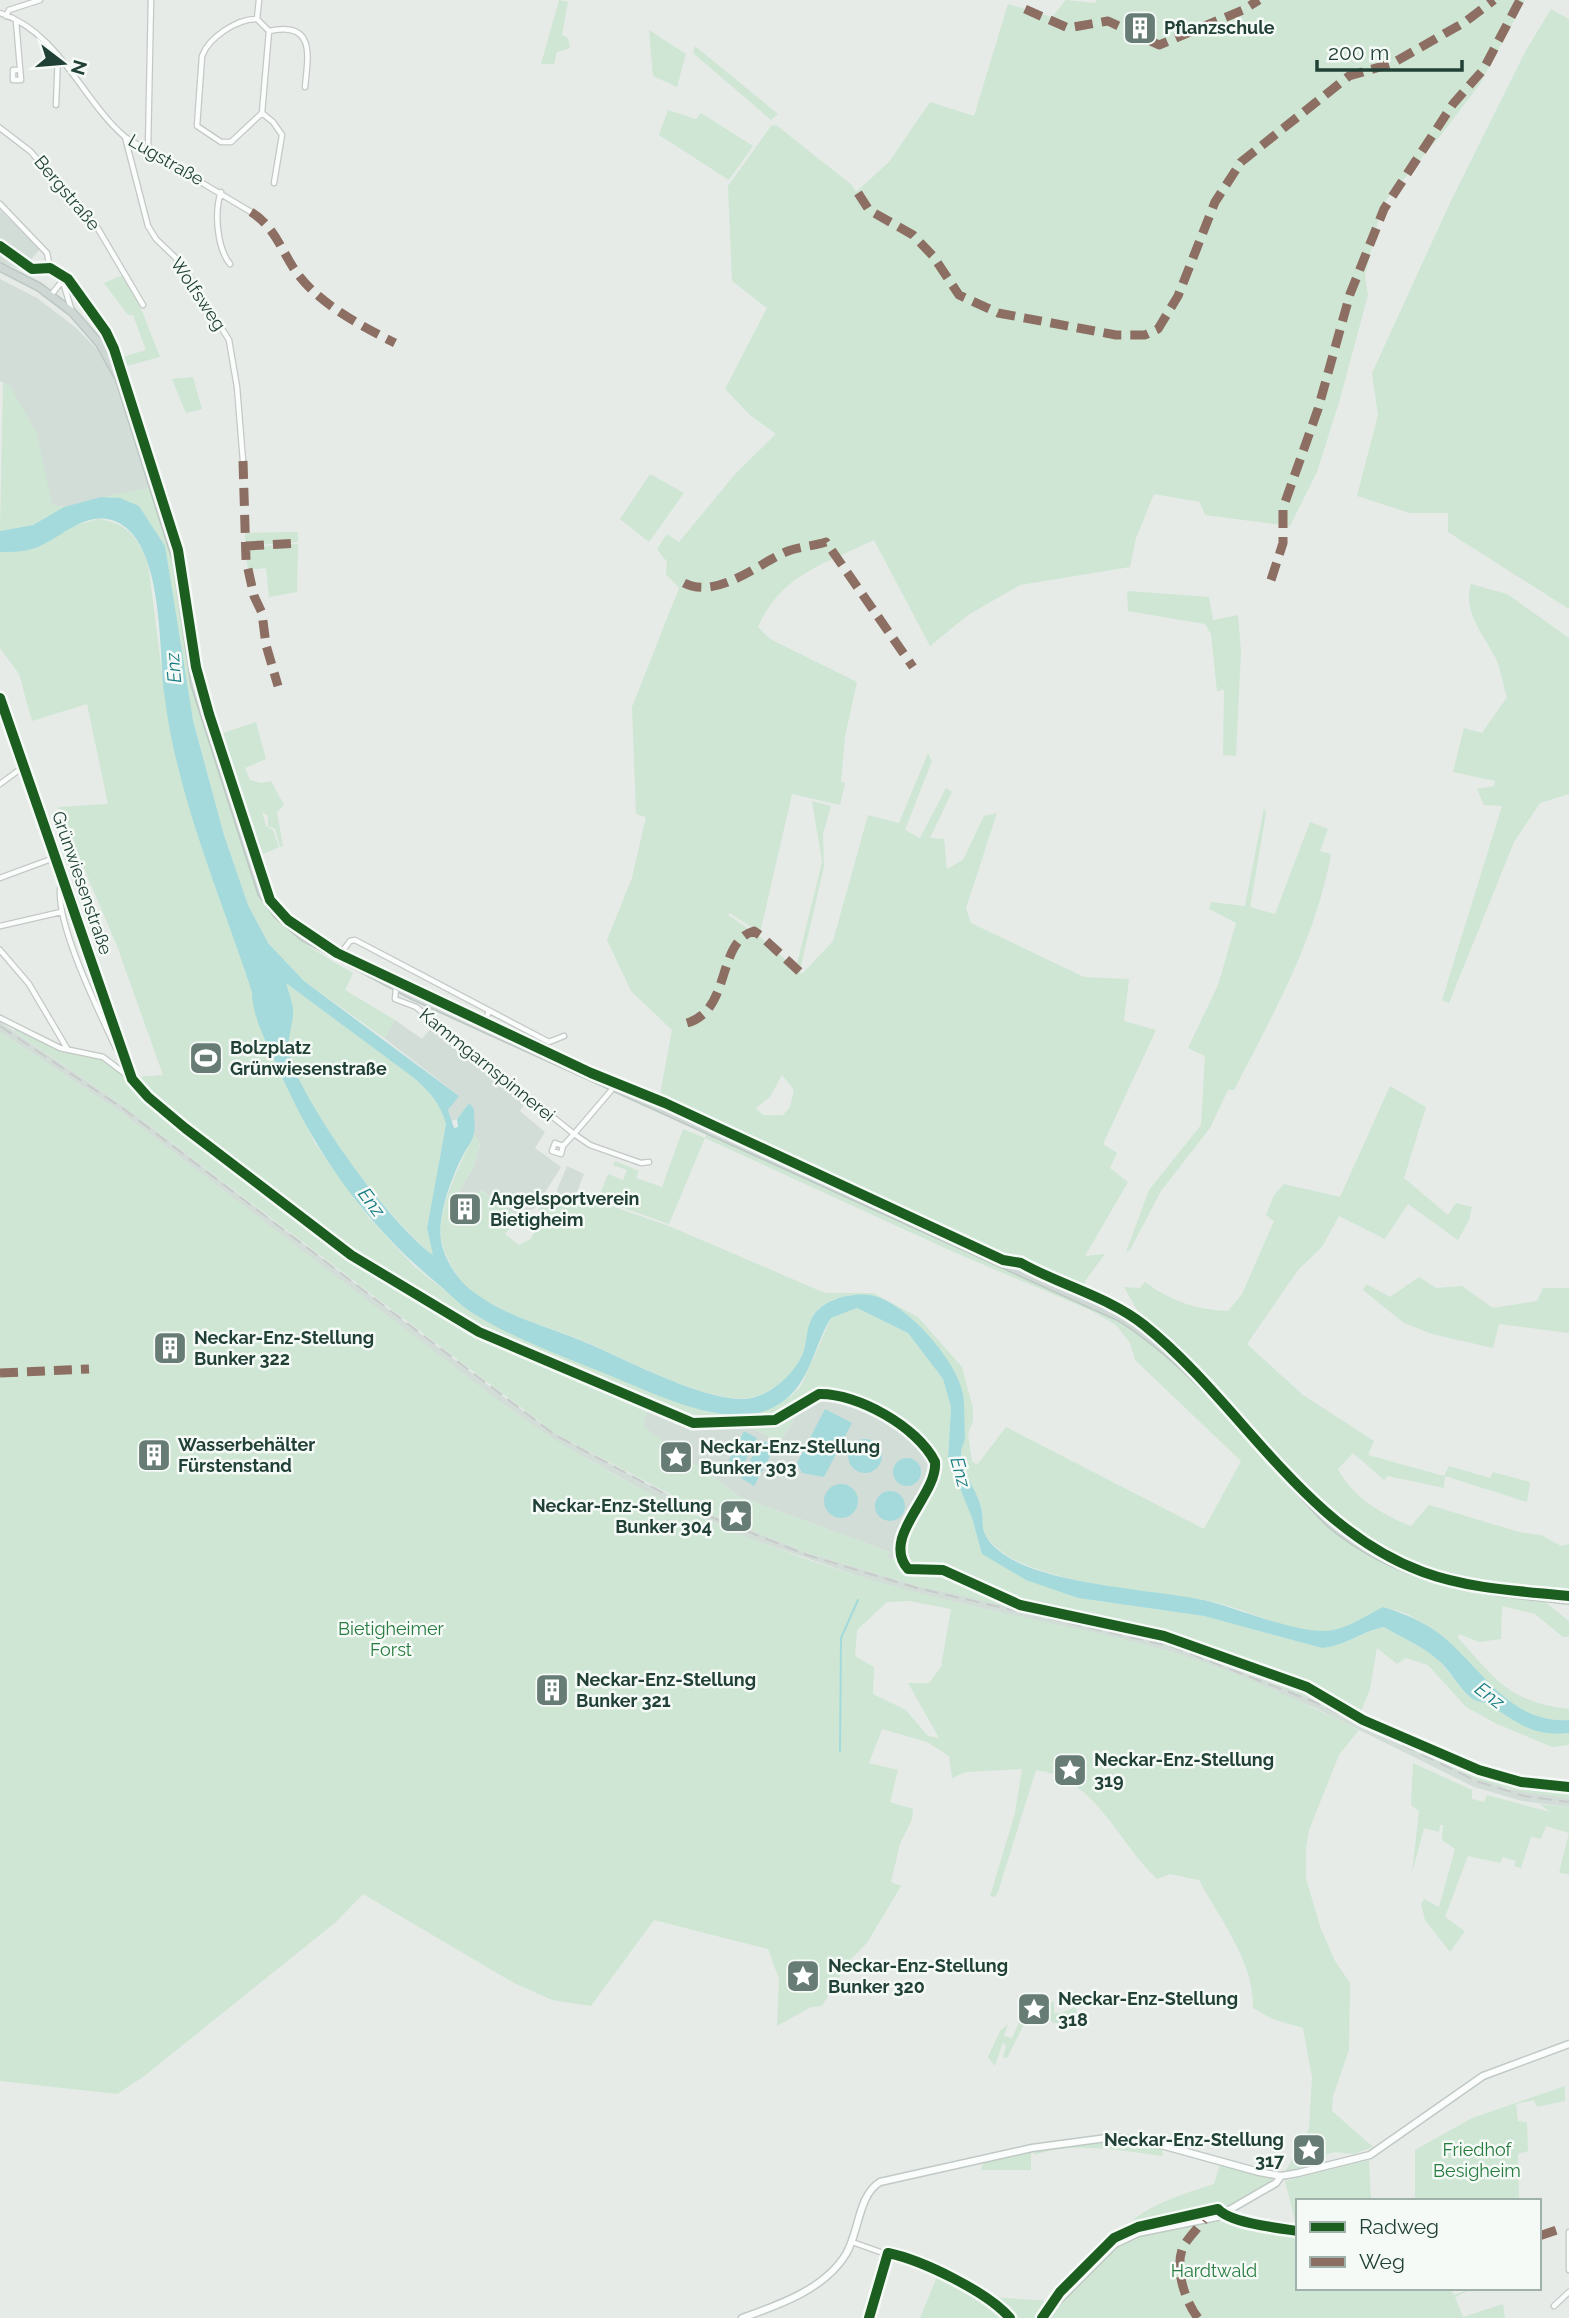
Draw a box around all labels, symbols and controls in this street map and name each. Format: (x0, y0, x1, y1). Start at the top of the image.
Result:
building icon: Pflanzschule (1121, 9, 1159, 47)
place label: Pflanzschule (1164, 17, 1275, 38)
north arrow (28, 28, 98, 98)
scale bar (1317, 28, 1462, 72)
text: 200 m (1328, 40, 1389, 65)
text: N (67, 58, 92, 78)
street label: Lugstraße (125, 130, 208, 190)
street label: Bergstraße (30, 151, 105, 235)
street label: Wolfsweg (166, 253, 231, 334)
water label: Enz (161, 651, 185, 684)
street label: Grünwiesenstraße (48, 808, 117, 958)
street label: Kammgarnspinnerei (415, 1004, 559, 1126)
place label: Bolzplatz Grünwiesenstraße (230, 1037, 387, 1079)
sports icon: Bolzplatz Grünwiesenstraße (187, 1039, 225, 1077)
water label: Enz (354, 1183, 391, 1222)
place label: Angelsportverein Bietigheim (490, 1188, 639, 1230)
building icon: Angelsportverein Bietigheim (446, 1190, 484, 1228)
place label: Neckar-Enz-Stellung Bunker 322 (194, 1327, 374, 1369)
building icon: Neckar-Enz-Stellung Bunker 322 (151, 1329, 189, 1367)
place label: Wasserbehälter Fürstenstand (178, 1434, 315, 1476)
building icon: Wasserbehälter Fürstenstand (135, 1436, 173, 1474)
place label: Neckar-Enz-Stellung Bunker 303 (700, 1436, 880, 1478)
place icon: Neckar-Enz-Stellung Bunker 303 (657, 1438, 695, 1476)
water label: Enz (946, 1454, 976, 1491)
place label: Neckar-Enz-Stellung Bunker 304 (532, 1495, 712, 1537)
place icon: Neckar-Enz-Stellung Bunker 304 (717, 1497, 755, 1535)
park label: Bietigheimer Forst (338, 1618, 445, 1660)
place label: Neckar-Enz-Stellung Bunker 321 (576, 1669, 756, 1711)
building icon: Neckar-Enz-Stellung Bunker 321 (533, 1671, 571, 1709)
water label: Enz (1471, 1677, 1510, 1714)
place label: Neckar-Enz-Stellung 319 (1094, 1749, 1274, 1791)
place icon: Neckar-Enz-Stellung 319 (1051, 1751, 1089, 1789)
place label: Neckar-Enz-Stellung Bunker 320 (828, 1955, 1008, 1997)
place icon: Neckar-Enz-Stellung Bunker 320 (784, 1957, 822, 1995)
place label: Neckar-Enz-Stellung 318 (1058, 1988, 1238, 2030)
place icon: Neckar-Enz-Stellung 318 (1015, 1990, 1053, 2028)
place label: Neckar-Enz-Stellung 317 (1104, 2129, 1285, 2171)
place icon: Neckar-Enz-Stellung 317 (1290, 2131, 1328, 2169)
park label: Friedhof Besigheim (1433, 2139, 1521, 2181)
legend (1296, 2199, 1541, 2290)
text: Radweg (1359, 2214, 1439, 2239)
text: Weg (1359, 2249, 1405, 2274)
park label: Hardtwald (1171, 2260, 1257, 2281)

